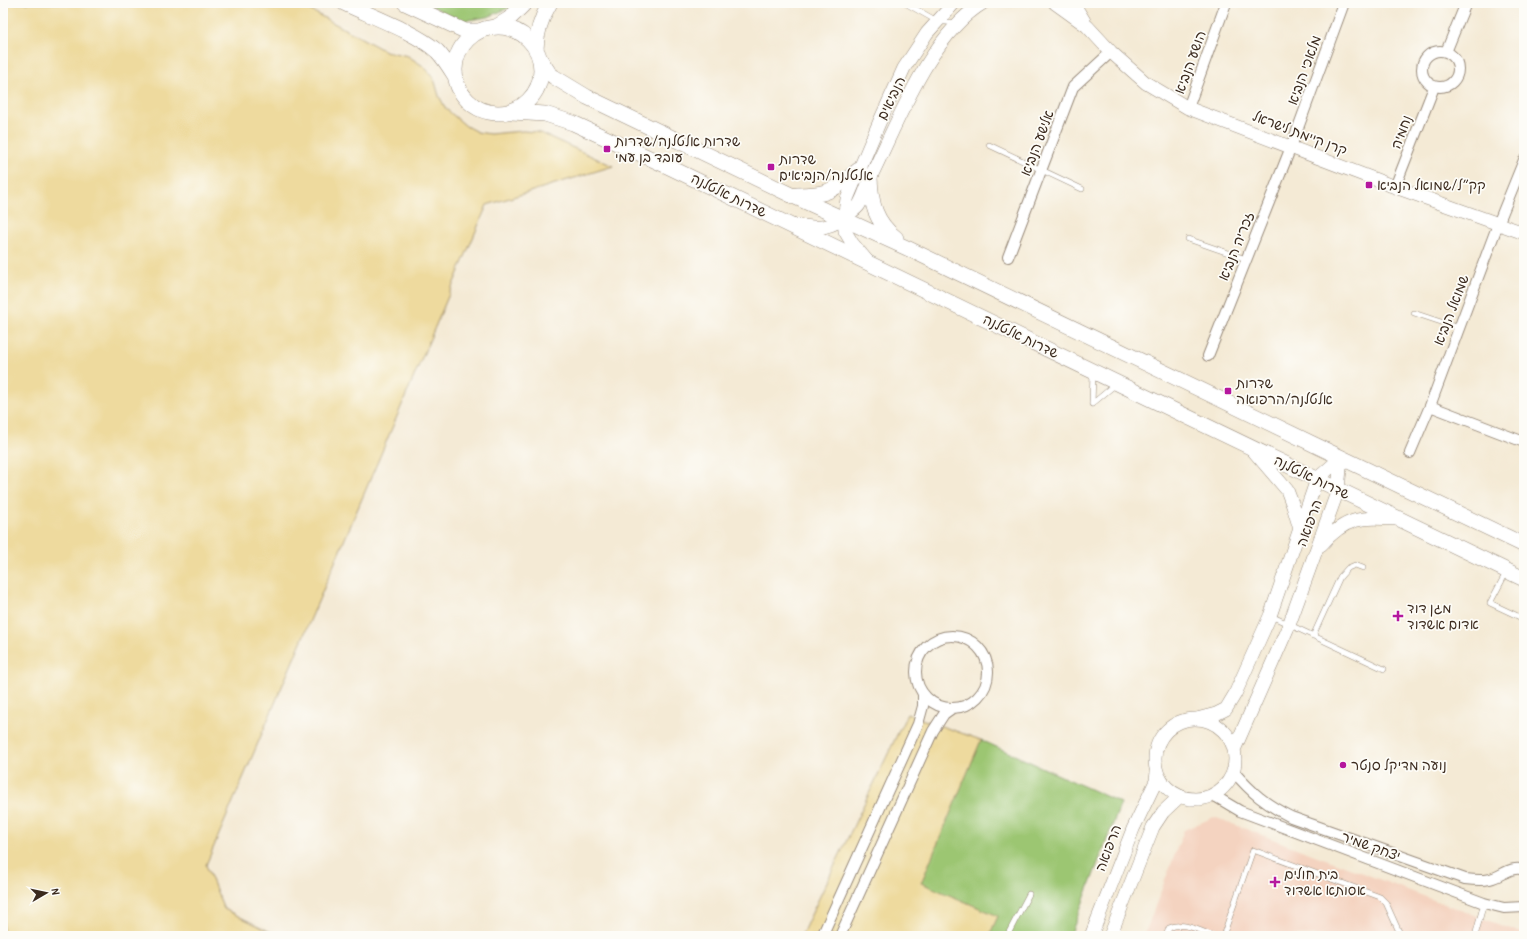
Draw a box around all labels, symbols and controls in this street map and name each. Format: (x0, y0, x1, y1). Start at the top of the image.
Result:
street label: הושע הנביא (1169, 27, 1210, 96)
street label: מלאכי הנביא (1282, 32, 1325, 107)
street label: הנביאים (872, 73, 909, 123)
street label: קרן קיימת לישראל (1250, 106, 1350, 159)
street label: אלישע הנביא (1015, 107, 1058, 179)
street label: נחמיה (1385, 112, 1416, 151)
place label: שדרות אלטלנה/שדרות עובד בן עמי (614, 131, 741, 166)
marker: שדרות אלטלנה/שדרות עובד בן עמי (602, 144, 612, 154)
place label: שדרות אלטלנה/הנביאים (778, 149, 873, 184)
marker: שדרות אלטלנה/הנביאים (766, 162, 776, 172)
street label: שדרות אלטלנה (688, 168, 771, 221)
place label: קק״ל/שמואל הנביא (1377, 175, 1486, 194)
marker: קק״ל/שמואל הנביא (1364, 180, 1374, 190)
street label: זכריה הנביא (1213, 208, 1258, 283)
street label: שמואל הנביא (1428, 271, 1473, 348)
street label: שדרות אלטלנה (980, 309, 1063, 362)
place label: שדרות אלטלנה/הרפואה (1235, 373, 1333, 408)
marker: שדרות אלטלנה/הרפואה (1223, 386, 1233, 396)
street label: שדרות אלטלנה (1271, 450, 1354, 503)
street label: הרפואה (1291, 497, 1326, 549)
place label: מגן דוד אדום אשדוד (1407, 598, 1479, 633)
marker: מגן דוד אדום אשדוד (1392, 610, 1404, 622)
place label: נועה מדיקל סנטר (1351, 755, 1447, 774)
marker: נועה מדיקל סנטר (1338, 760, 1348, 770)
street label: הרפואה (1090, 822, 1125, 874)
street label: יצחק שמיר (1339, 826, 1403, 865)
place label: בית חולים אסותא אשדוד (1284, 864, 1366, 899)
north arrow (26, 873, 66, 913)
marker: בית חולים אסותא אשדוד (1269, 876, 1281, 888)
text: N (49, 887, 63, 896)

